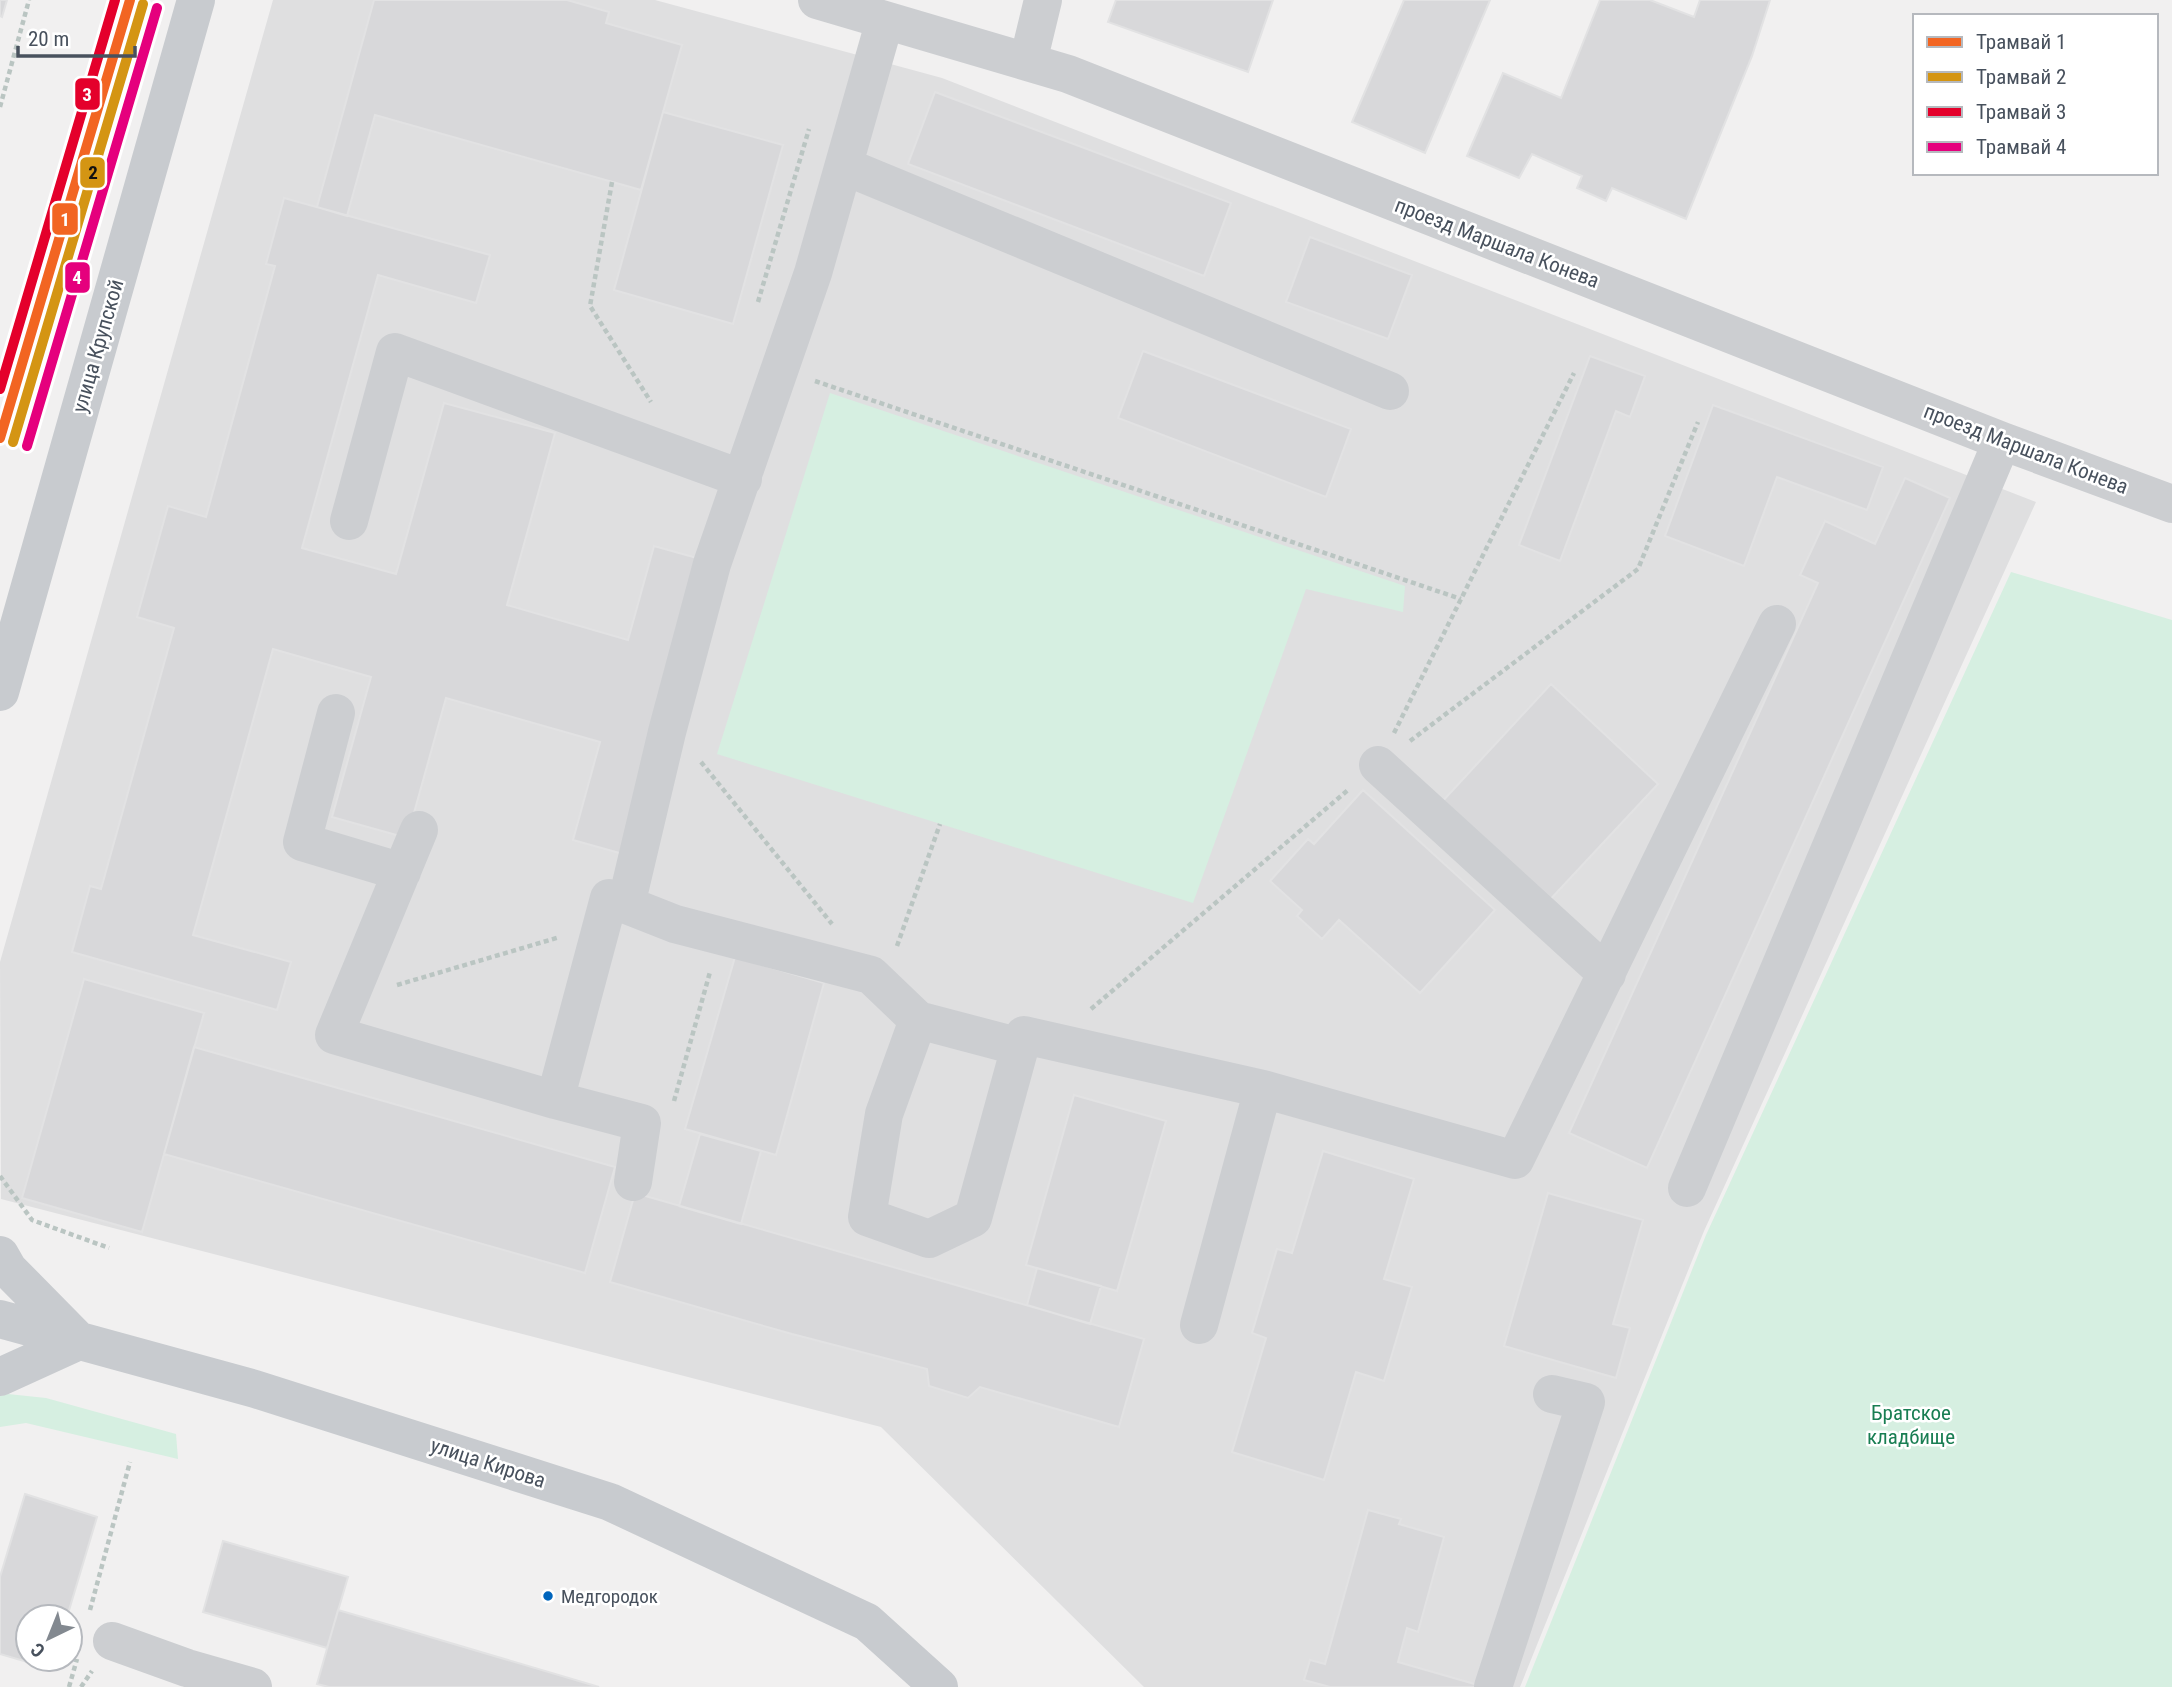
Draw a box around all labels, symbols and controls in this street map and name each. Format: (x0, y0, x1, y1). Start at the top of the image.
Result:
scale bar (18, 14, 135, 58)
legend (1913, 14, 2158, 175)
text: 20 m (28, 27, 69, 51)
text: Трамвай 1 (1976, 30, 2066, 54)
text: Трамвай 2 (1976, 65, 2066, 89)
line badge: 3 (74, 77, 101, 111)
text: 3 (82, 83, 92, 106)
text: Трамвай 3 (1976, 100, 2066, 124)
text: Трамвай 4 (1976, 135, 2066, 159)
line badge: 2 (79, 156, 106, 189)
text: 2 (88, 161, 98, 184)
street label: проезд Маршала Конева (1391, 193, 1603, 293)
line badge: 1 (51, 202, 79, 236)
text: 1 (60, 208, 70, 231)
line badge: 4 (64, 261, 91, 294)
text: 4 (72, 266, 82, 289)
street label: улица Крупской (67, 277, 129, 415)
street label: проезд Маршала Конева (1920, 399, 2132, 499)
park label: Братское кладбище (1867, 1401, 1955, 1449)
street label: улица Кирова (428, 1433, 548, 1493)
place label: Медгородок (561, 1585, 658, 1608)
marker: Медгородок (541, 1589, 555, 1603)
north arrow (14, 1603, 84, 1673)
text: С (26, 1638, 50, 1662)

